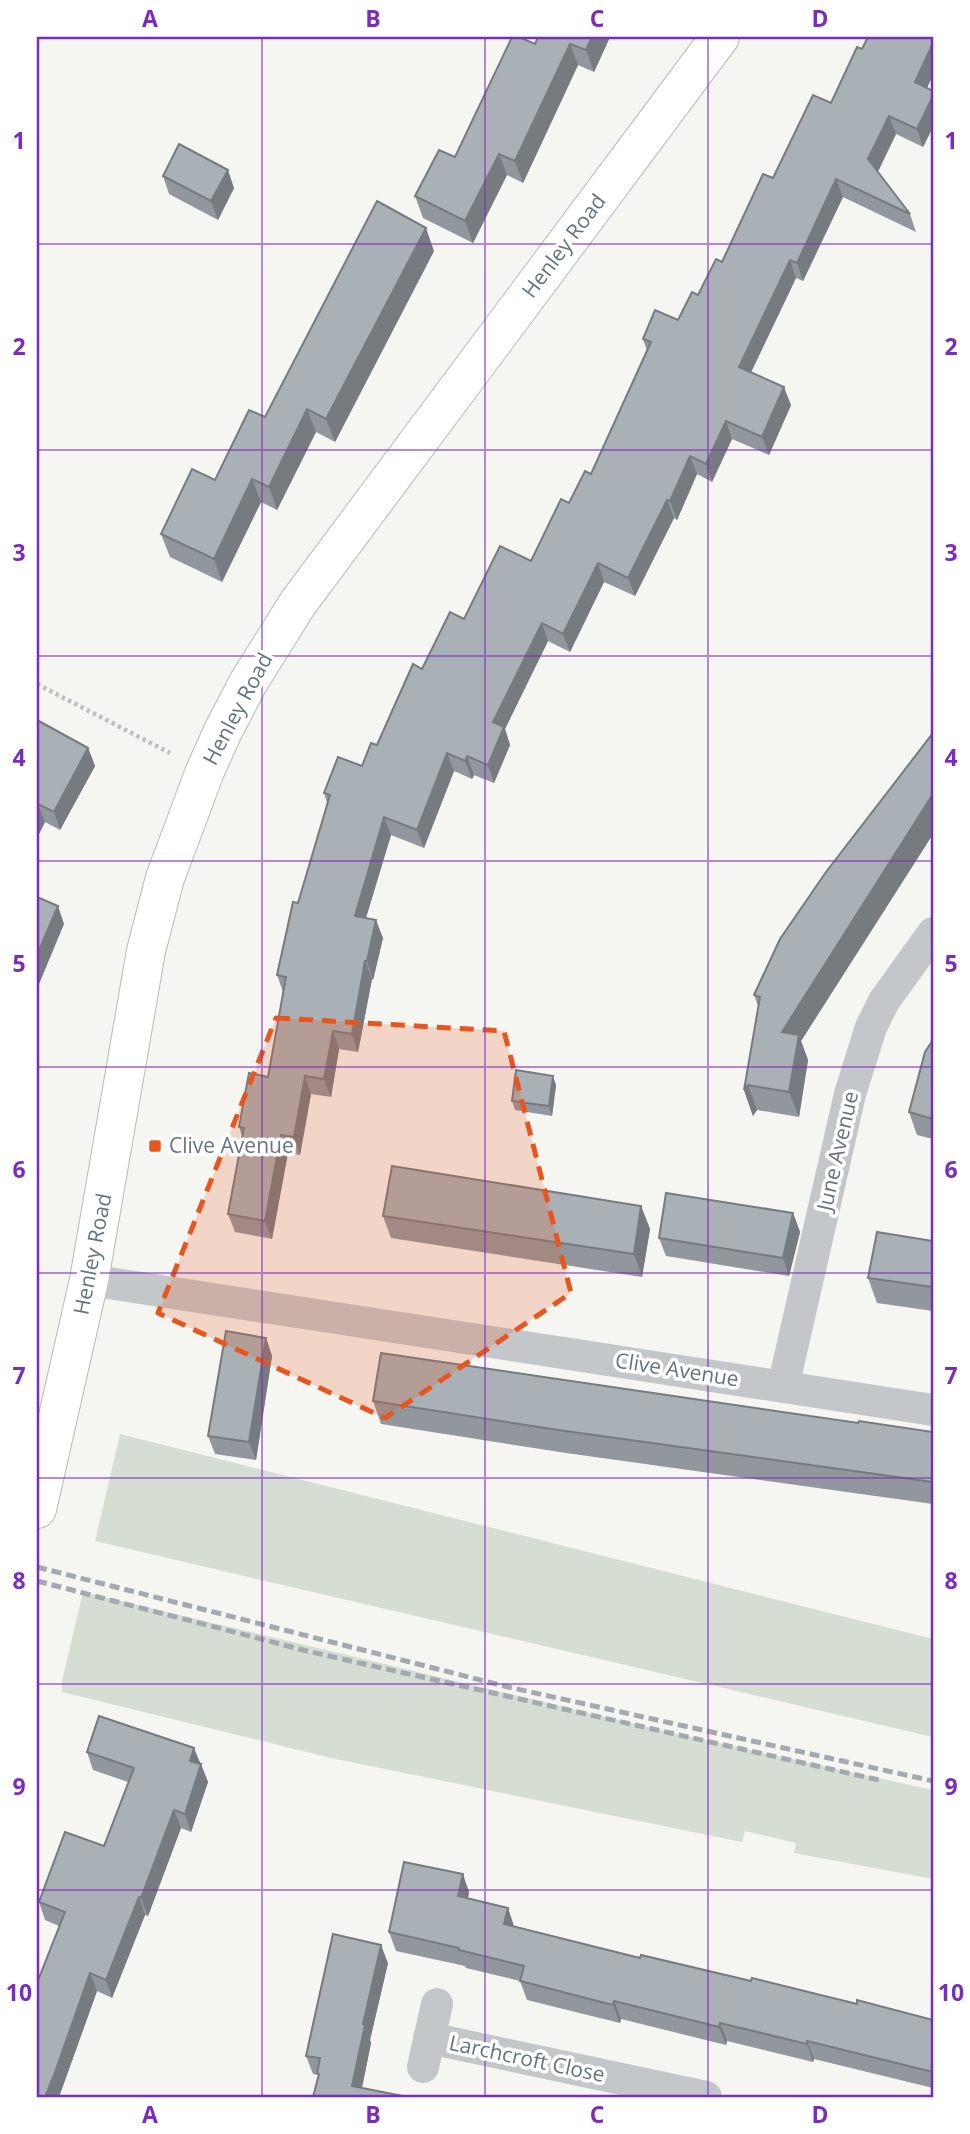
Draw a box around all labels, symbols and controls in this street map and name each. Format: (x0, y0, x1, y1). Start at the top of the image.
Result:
text: A (142, 2, 158, 34)
text: B (365, 2, 381, 34)
text: C (590, 2, 604, 34)
text: D (811, 2, 829, 34)
text: 1 (12, 124, 26, 156)
text: 1 (944, 124, 958, 156)
street label: Henley Road (515, 188, 611, 303)
text: 2 (12, 330, 26, 362)
text: 2 (944, 330, 958, 362)
text: 3 (12, 536, 26, 568)
text: 3 (944, 536, 958, 568)
street label: Henley Road (196, 648, 278, 770)
text: 4 (12, 741, 26, 773)
text: 4 (944, 741, 958, 773)
text: 5 (12, 947, 26, 979)
text: 5 (944, 947, 958, 979)
street label: June Avenue (809, 1088, 864, 1215)
place label: Clive Avenue (169, 1131, 294, 1159)
marker: Clive Avenue (147, 1138, 163, 1154)
text: 6 (12, 1153, 26, 1185)
text: 6 (944, 1153, 958, 1185)
street label: Henley Road (67, 1191, 118, 1317)
street label: Clive Avenue (613, 1345, 741, 1393)
text: 7 (12, 1359, 26, 1391)
text: 7 (944, 1359, 958, 1391)
text: 8 (12, 1564, 26, 1596)
text: 8 (944, 1564, 958, 1596)
text: 9 (12, 1770, 26, 1802)
text: 9 (944, 1770, 958, 1802)
text: 10 (6, 1976, 32, 2008)
text: 10 (938, 1976, 964, 2008)
street label: Larchcroft Close (447, 2028, 608, 2088)
text: A (142, 2098, 158, 2130)
text: B (365, 2098, 381, 2130)
text: C (590, 2098, 604, 2130)
text: D (811, 2098, 829, 2130)

